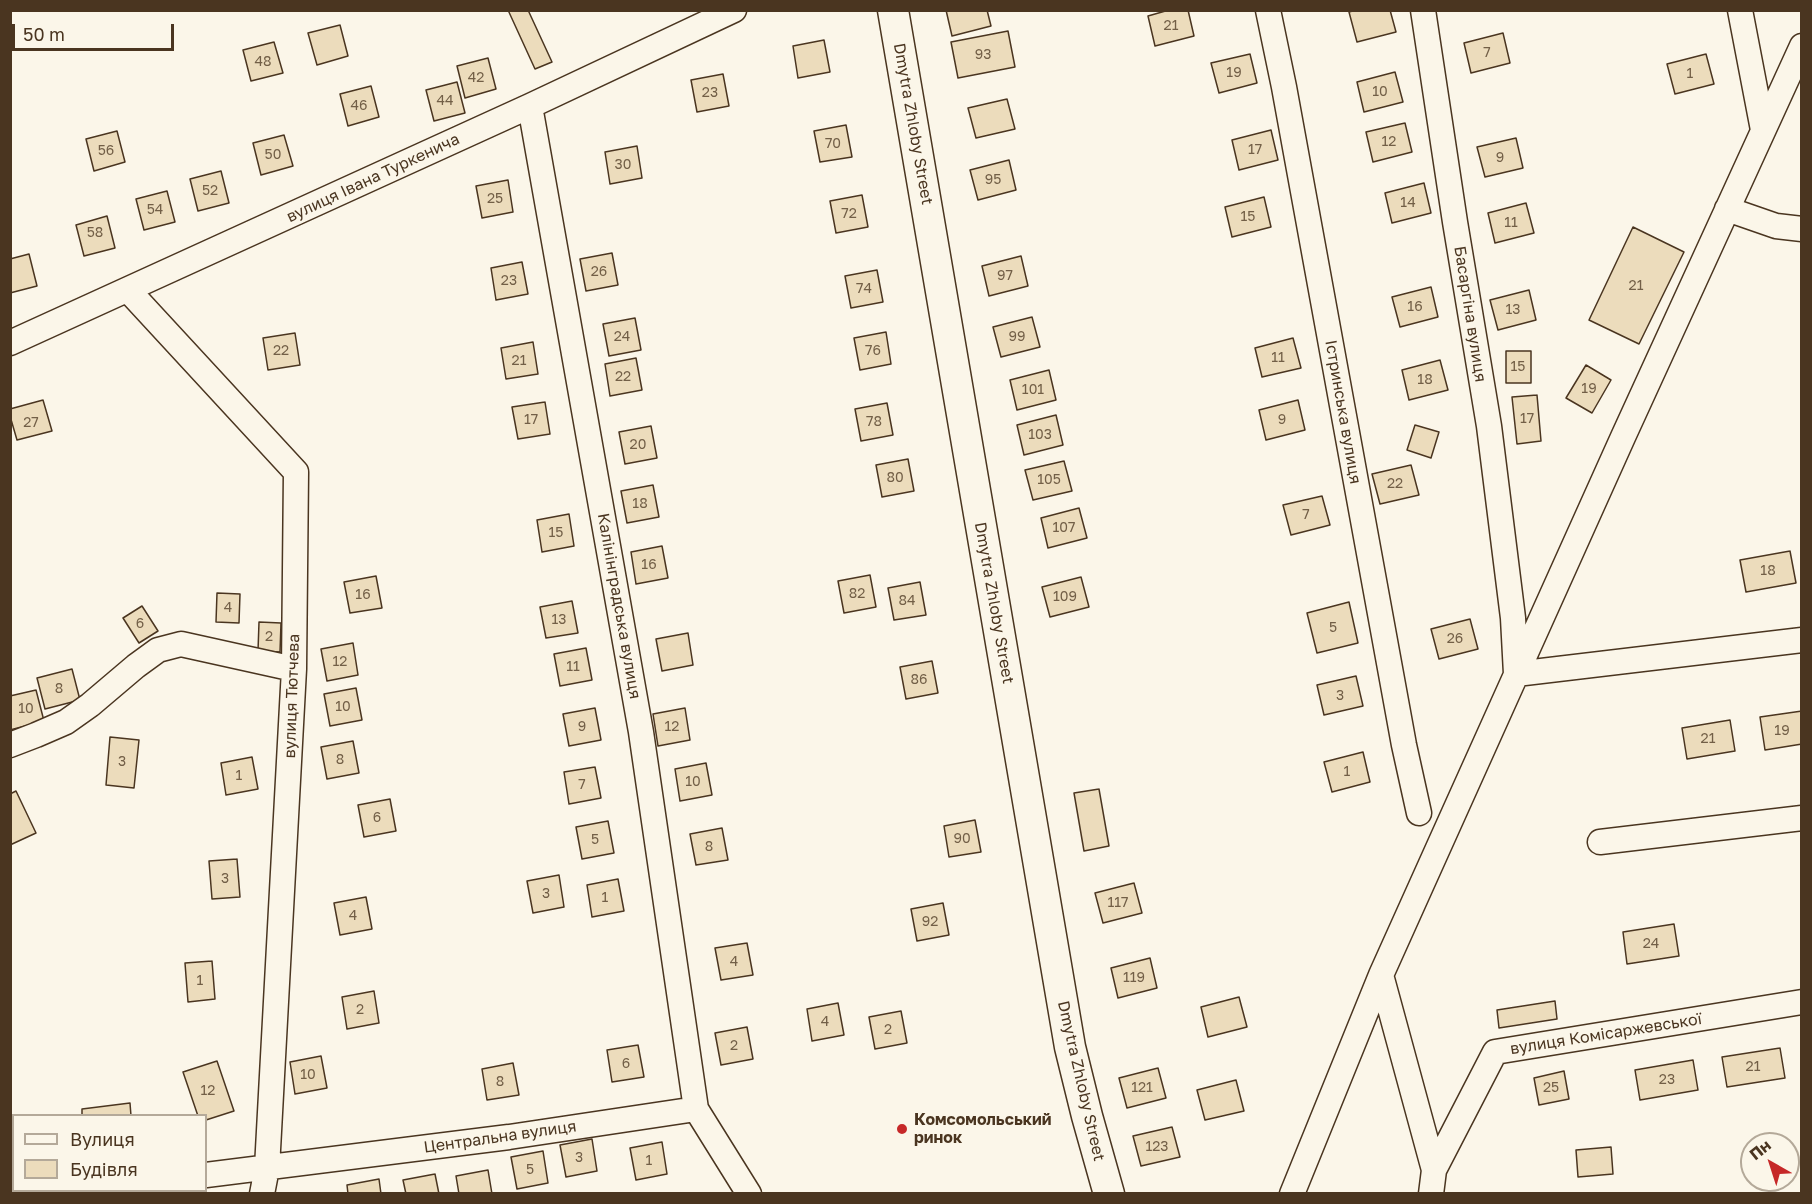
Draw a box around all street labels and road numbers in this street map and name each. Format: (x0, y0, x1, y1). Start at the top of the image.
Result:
street label: Dmytra Zhloby Street (889, 42, 937, 206)
street label: вулиця Івана Туркенича (283, 129, 463, 227)
street label: Басаргіна вулиця (1450, 245, 1490, 383)
street label: Істринська вулиця (1321, 339, 1365, 485)
street label: Калінінградська вулиця (593, 512, 645, 700)
street label: Dmytra Zhloby Street (970, 521, 1018, 685)
street label: вулиця Тютчева (280, 633, 304, 759)
street label: Dmytra Zhloby Street (1053, 999, 1109, 1163)
street label: вулиця Комісаржевської (1509, 1009, 1703, 1059)
street label: Центральна вулиця (422, 1117, 578, 1157)

